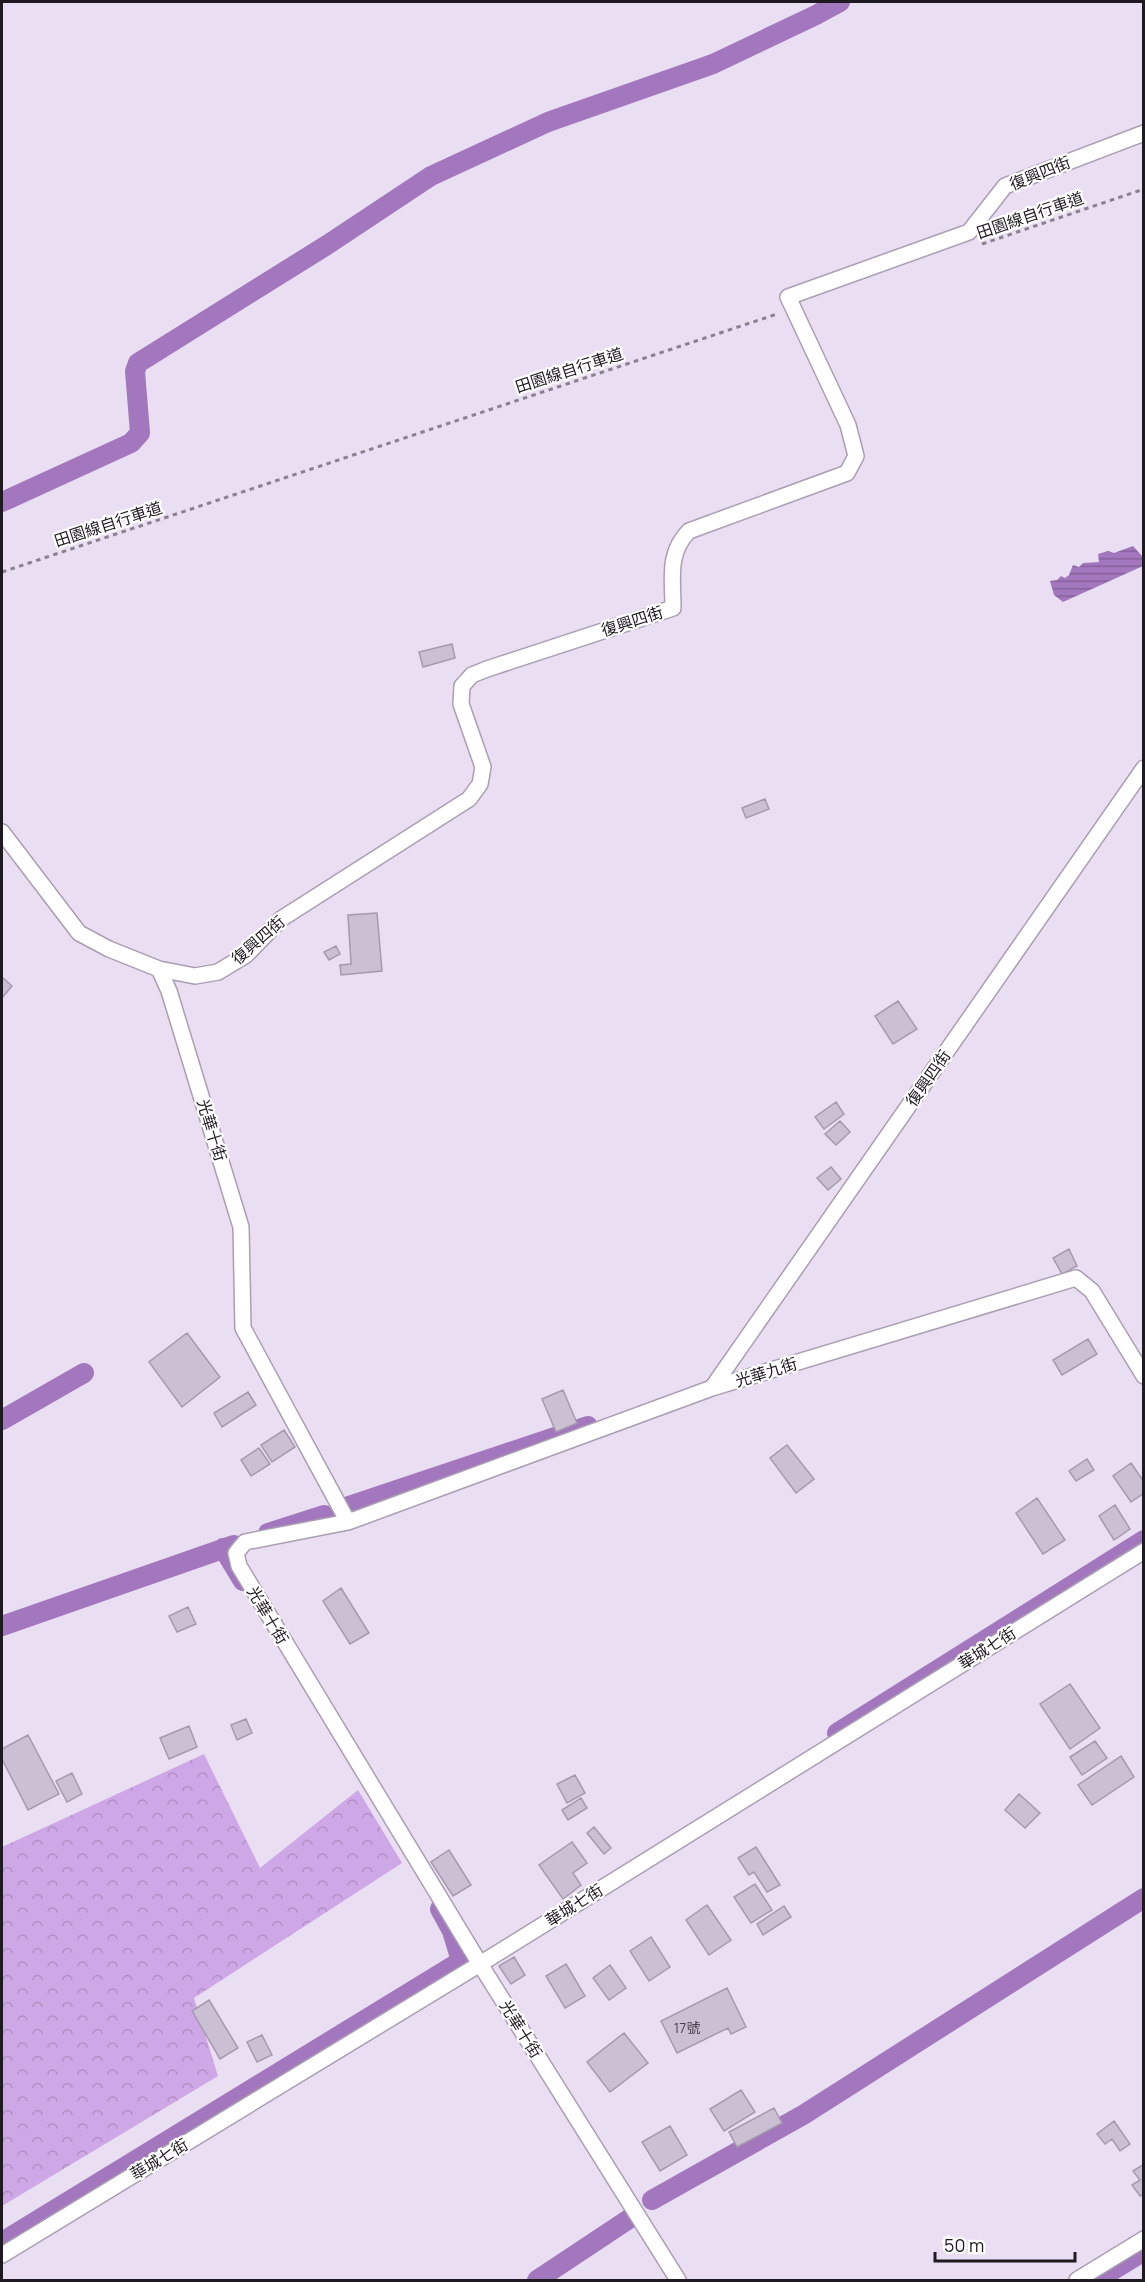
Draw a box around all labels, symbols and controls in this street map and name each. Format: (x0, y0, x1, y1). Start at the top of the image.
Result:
street label: 復興四街 (1006, 151, 1074, 195)
street label: 田園線自行車道 (973, 186, 1087, 244)
street label: 田園線自行車道 (512, 342, 626, 398)
street label: 田園線自行車道 (51, 496, 165, 552)
street label: 復興四街 (598, 601, 666, 641)
street label: 復興四街 (227, 911, 289, 969)
street label: 復興四街 (901, 1045, 955, 1111)
street label: 光華十街 (192, 1096, 232, 1164)
street label: 光華九街 (732, 1352, 800, 1392)
street label: 光華十街 (242, 1582, 294, 1648)
street label: 華城七街 (954, 1622, 1020, 1674)
street label: 華城七街 (541, 1879, 607, 1931)
street label: 光華十街 (495, 1996, 547, 2062)
house number: 17號 (674, 2018, 700, 2037)
street label: 華城七街 (126, 2133, 192, 2185)
scale bar (935, 2225, 1074, 2263)
text: 50 m (944, 2233, 984, 2257)

